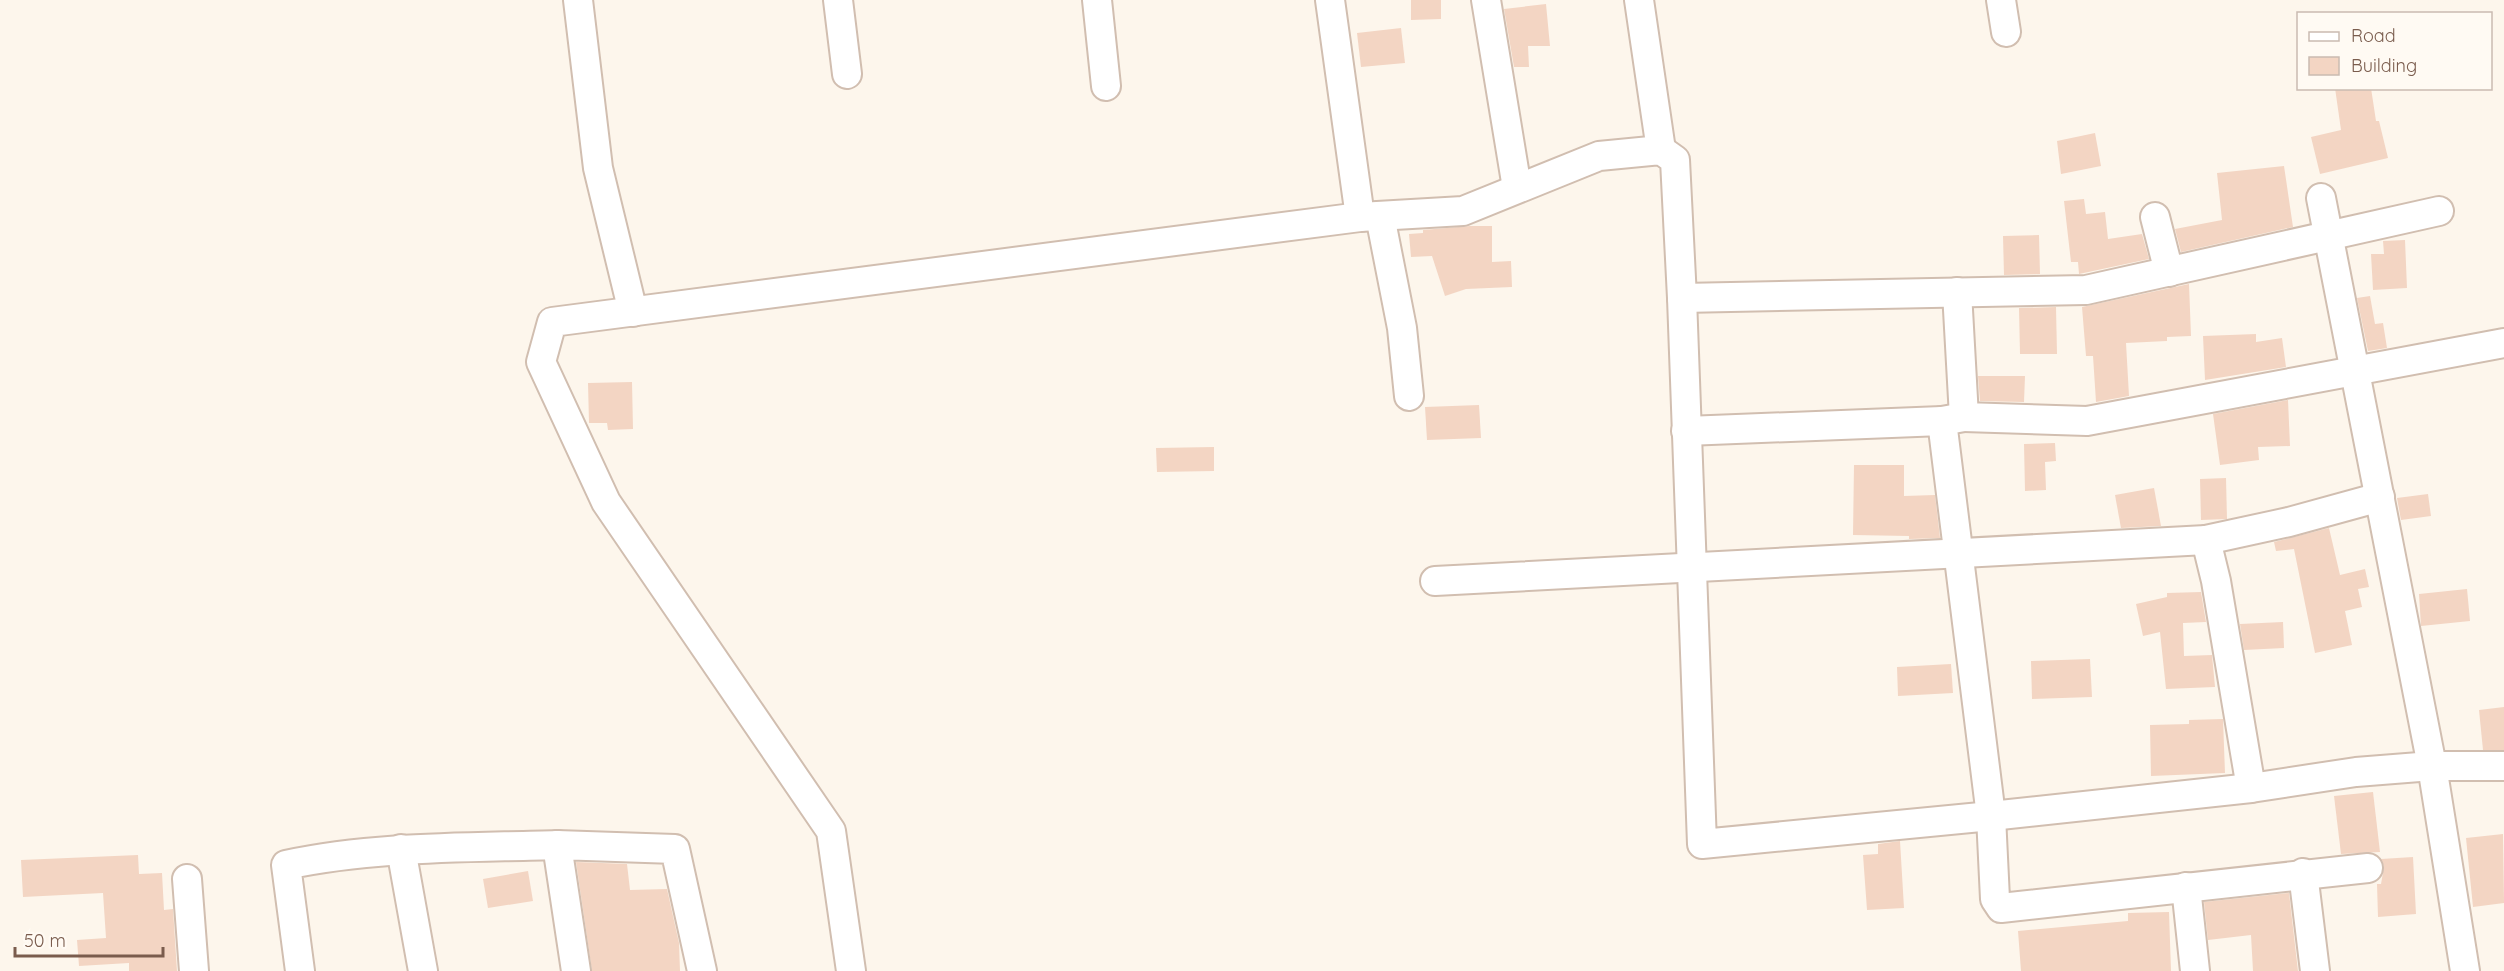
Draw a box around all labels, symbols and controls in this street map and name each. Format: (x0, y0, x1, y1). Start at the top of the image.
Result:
legend (2297, 12, 2492, 90)
text: Road (2351, 24, 2396, 47)
text: Building (2351, 54, 2417, 77)
scale bar (15, 920, 164, 958)
text: 50 m (24, 929, 66, 952)

